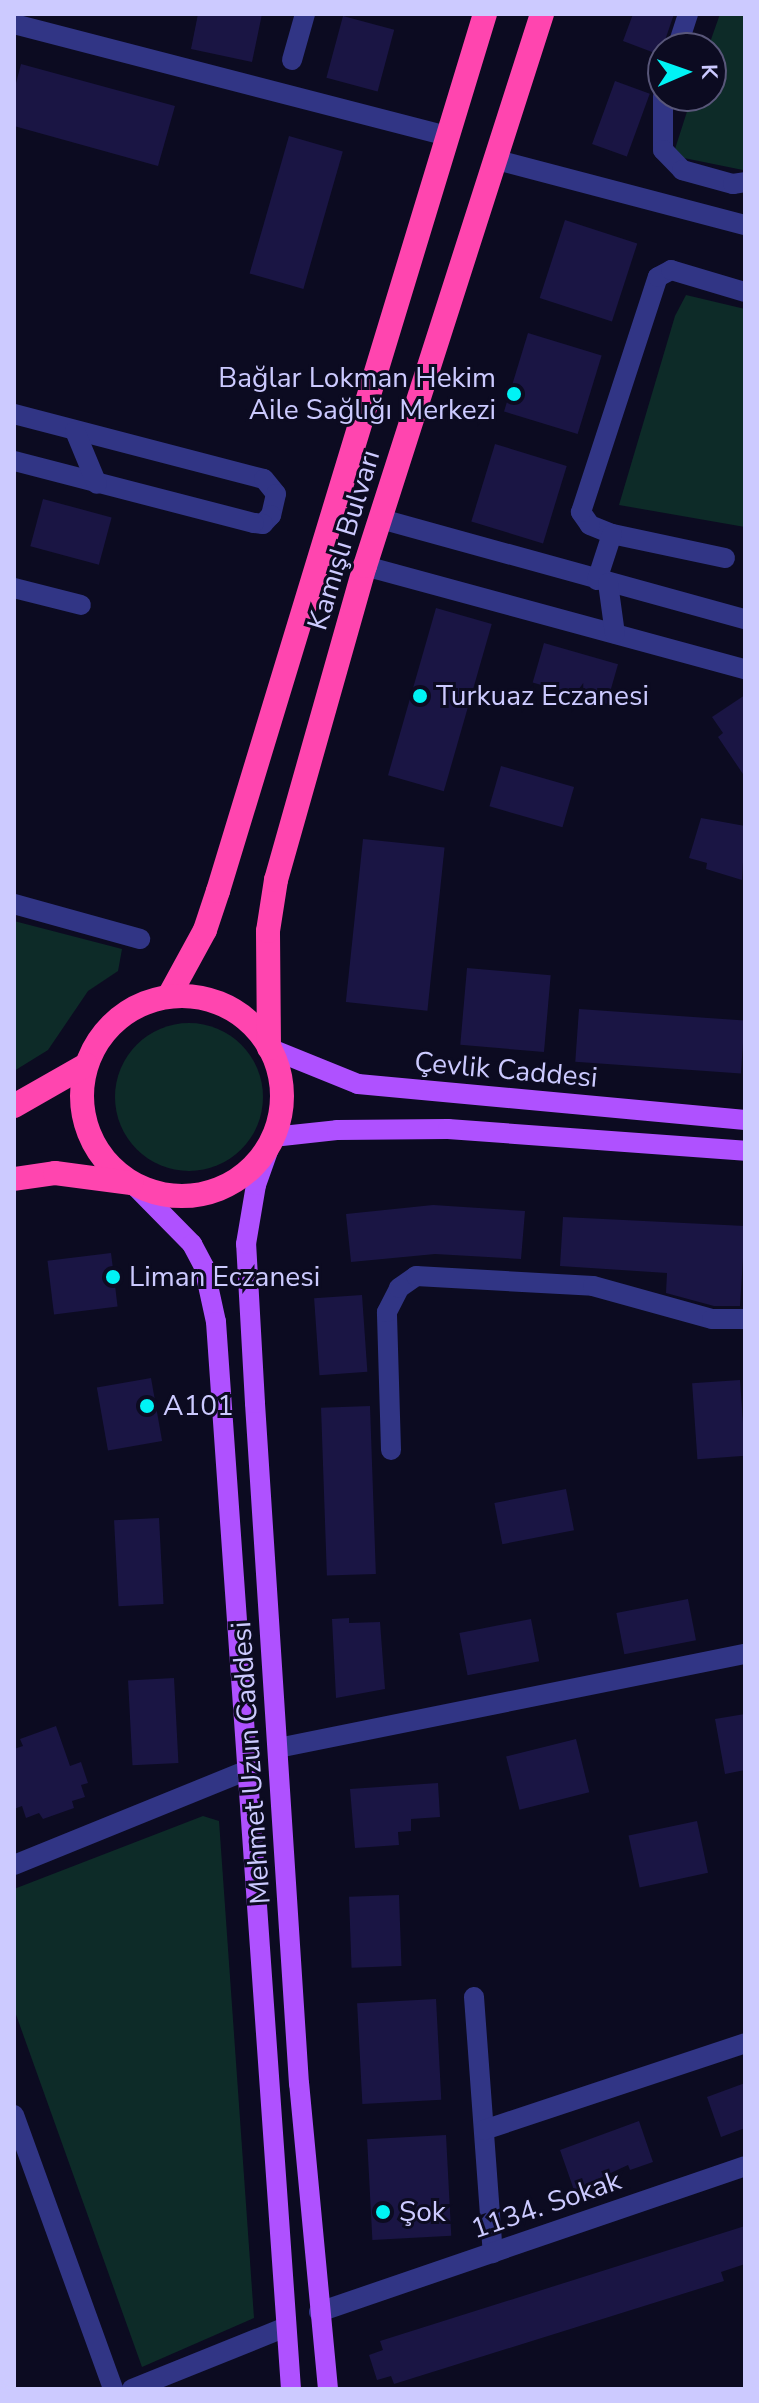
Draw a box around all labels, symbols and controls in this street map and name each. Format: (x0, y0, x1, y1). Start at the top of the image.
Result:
north arrow (647, 32, 727, 112)
text: K (694, 63, 724, 79)
place label: Bağlar Lokman Hekim Aile Sağlığı Merkezi (218, 361, 496, 427)
marker: Bağlar Lokman Hekim Aile Sağlığı Merkezi (503, 383, 525, 405)
street label: Kamışlı Bulvarı (301, 446, 387, 634)
place label: Turkuaz Eczanesi (436, 679, 649, 713)
marker: Turkuaz Eczanesi (411, 687, 429, 705)
street label: Çevlik Caddesi (413, 1045, 599, 1095)
place label: Liman Eczanesi (129, 1260, 320, 1294)
marker: Liman Eczanesi (104, 1268, 122, 1286)
place label: A101 (163, 1389, 234, 1423)
marker: A101 (138, 1397, 156, 1415)
street label: Mehmet Uzun Caddesi (224, 1620, 278, 1906)
street label: 1134. Sokak (467, 2164, 625, 2246)
place label: Şok (399, 2195, 446, 2229)
marker: Şok (374, 2203, 392, 2221)

